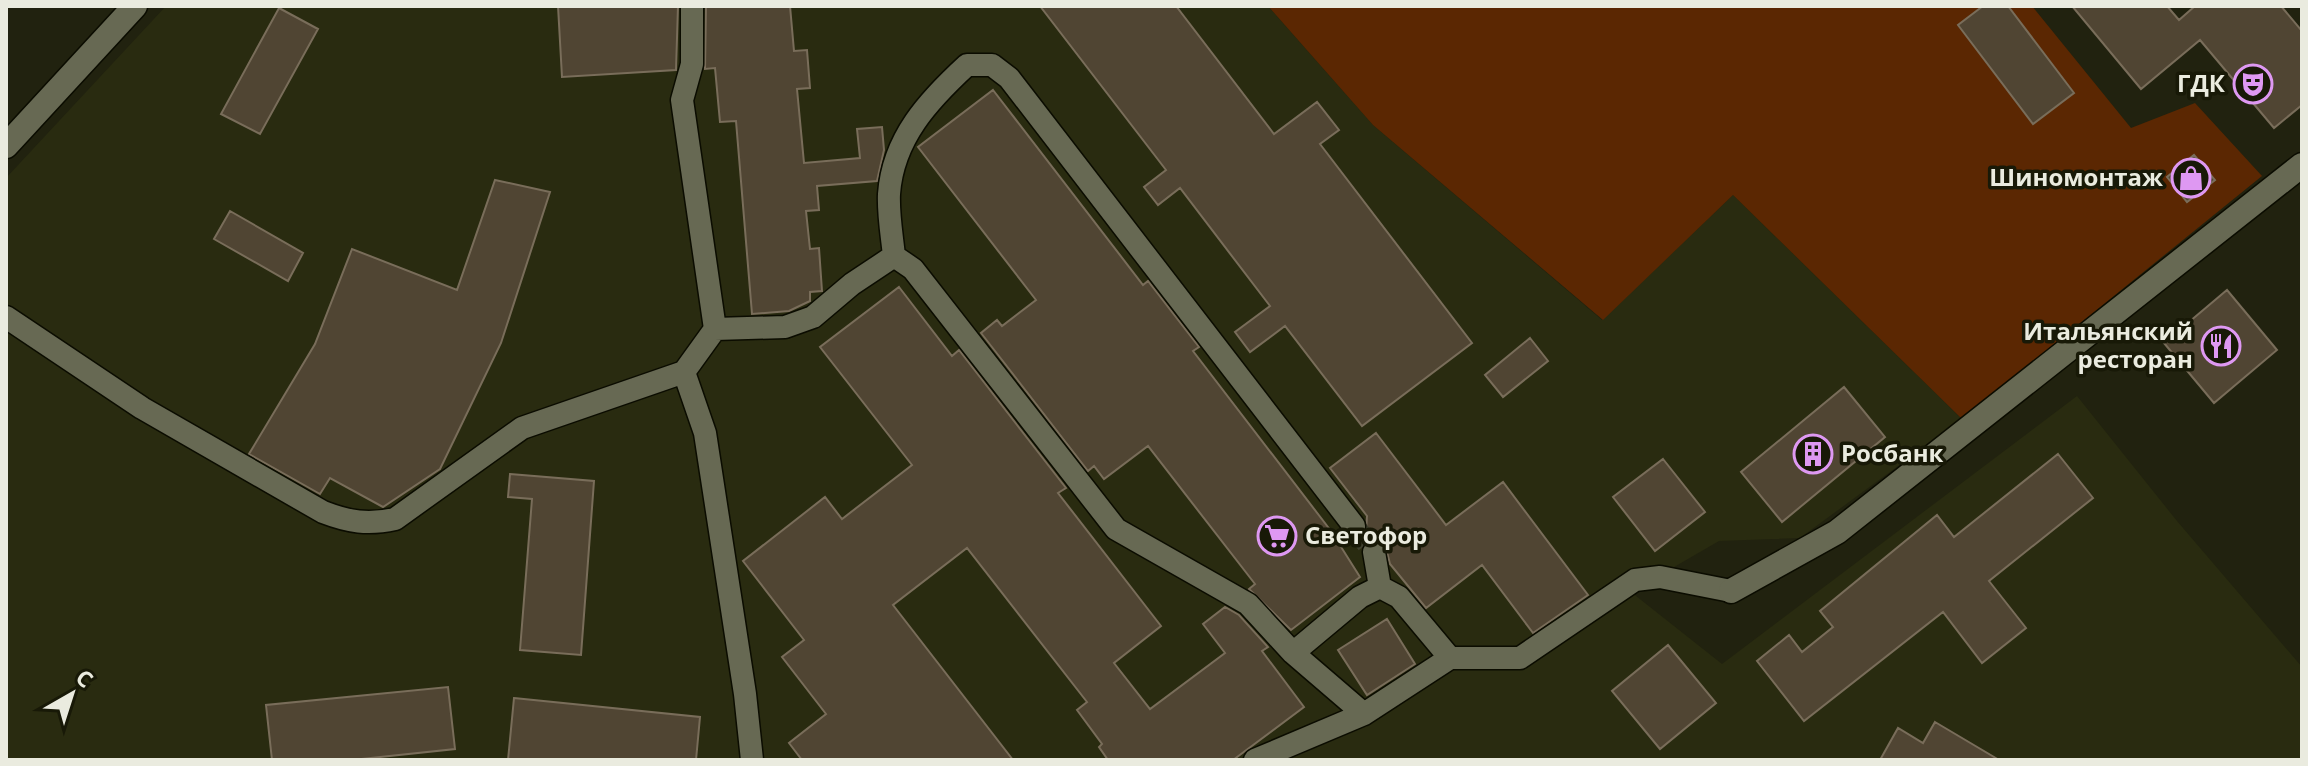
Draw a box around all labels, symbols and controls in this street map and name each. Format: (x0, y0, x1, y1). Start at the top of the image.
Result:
theatre icon: ГДК (2232, 63, 2274, 105)
place label: ГДК (2177, 66, 2226, 99)
shop icon: Шиномонтаж (2170, 157, 2212, 199)
place label: Шиномонтаж (1989, 160, 2163, 193)
place label: Итальянский ресторан (2023, 314, 2193, 375)
restaurant icon: Итальянский ресторан (2200, 325, 2242, 367)
building icon: Росбанк (1792, 433, 1834, 475)
place label: Росбанк (1841, 436, 1944, 469)
supermarket icon: Светофор (1256, 515, 1298, 557)
place label: Светофор (1305, 518, 1427, 551)
north arrow (32, 654, 112, 734)
text: С (70, 662, 100, 694)

